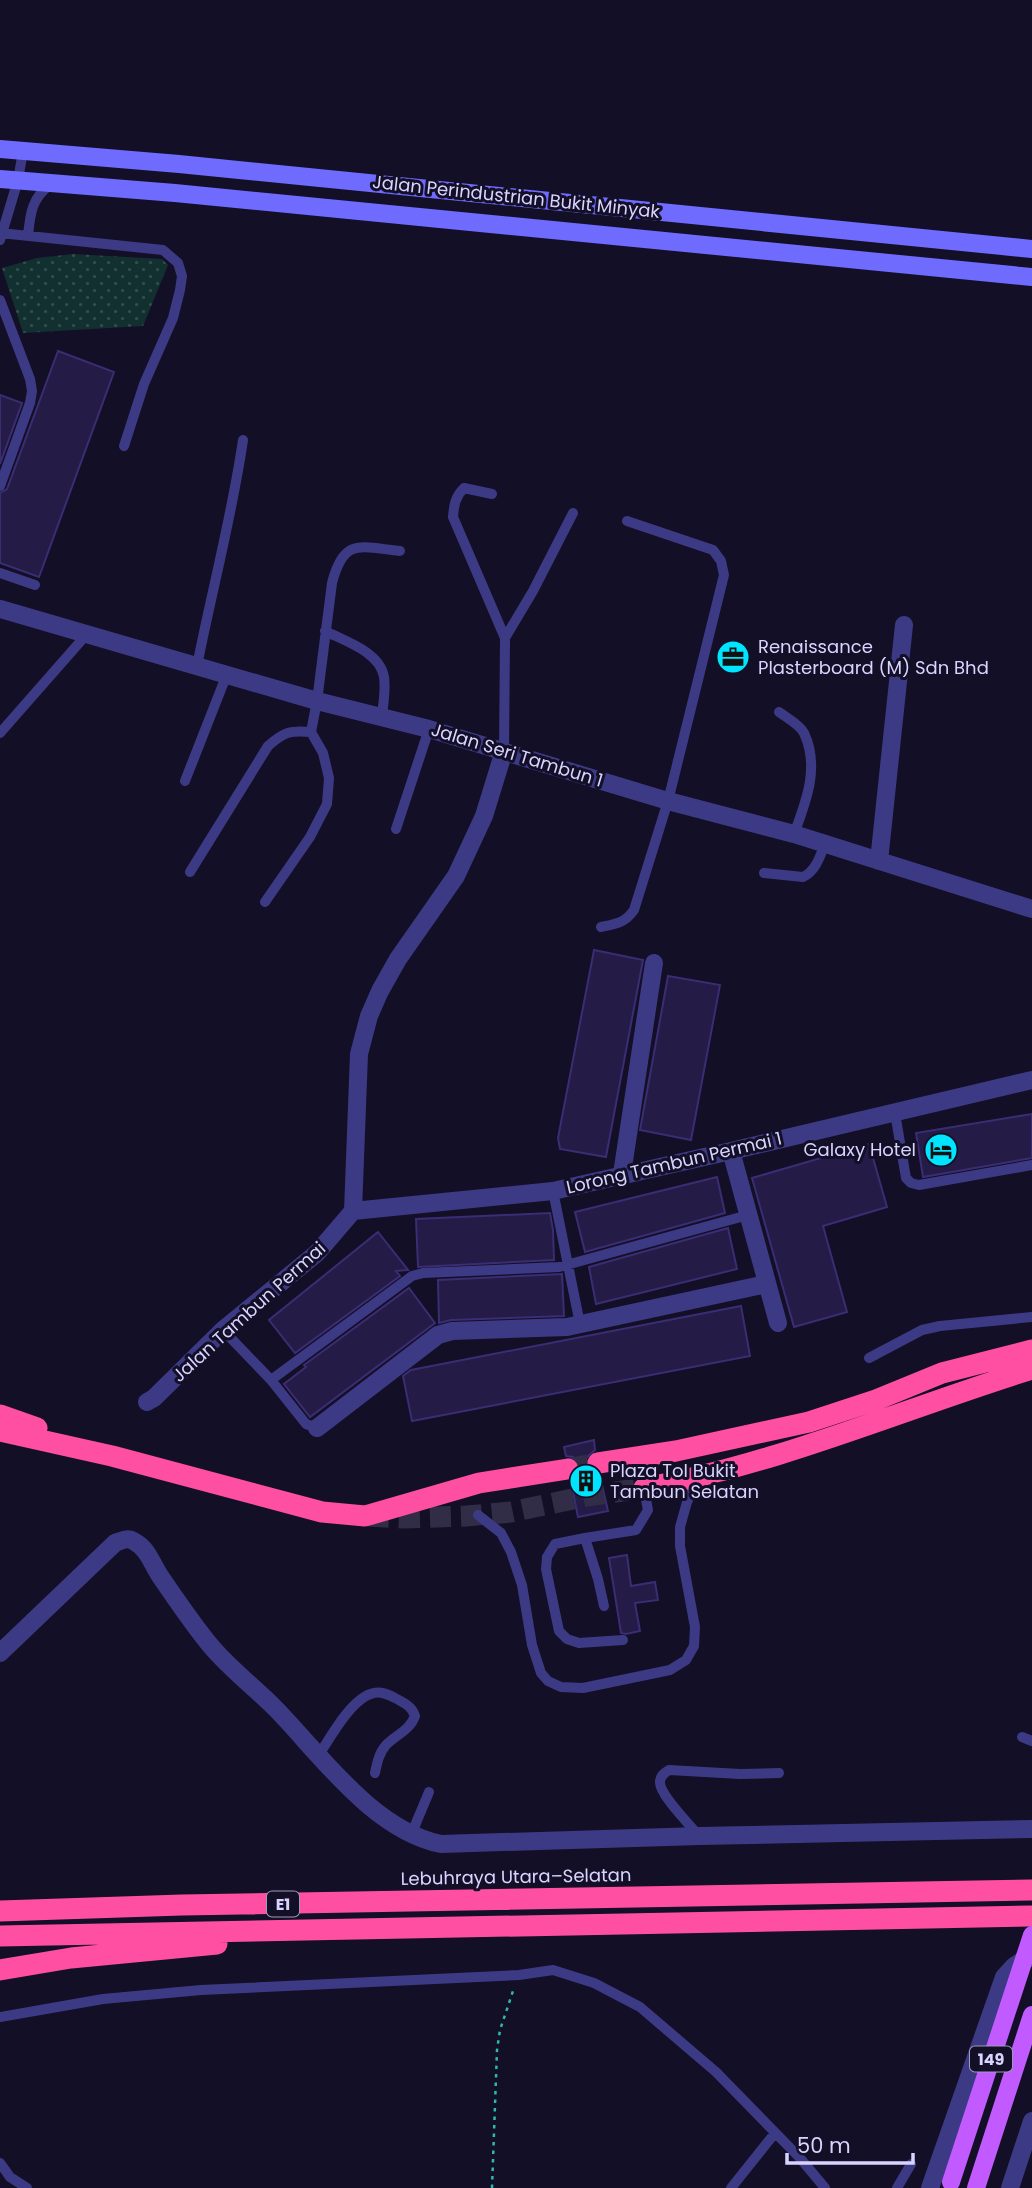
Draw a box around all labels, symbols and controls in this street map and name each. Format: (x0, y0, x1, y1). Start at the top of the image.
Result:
street label: Jalan Perindustrian Bukit Minyak (371, 169, 662, 224)
place label: Renaissance Plasterboard (M) Sdn Bhd (758, 634, 989, 680)
office icon: Renaissance Plasterboard (M) Sdn Bhd (714, 638, 752, 676)
street label: Jalan Seri Tambun 1 (428, 716, 606, 793)
street label: Lorong Tambun Permai 1 (564, 1126, 784, 1199)
hotel icon: Galaxy Hotel (922, 1131, 960, 1169)
place label: Galaxy Hotel (804, 1137, 916, 1162)
street label: Jalan Tambun Permai (167, 1236, 331, 1387)
place label: Plaza Tol Bukit Tambun Selatan (610, 1458, 759, 1504)
building icon: Plaza Tol Bukit Tambun Selatan (567, 1462, 605, 1500)
street label: Lebuhraya Utara–Selatan (400, 1862, 632, 1891)
road number: E1 (267, 1892, 299, 1916)
road number: 149 (970, 2047, 1012, 2072)
scale bar (787, 2122, 913, 2166)
text: 50 m (797, 2131, 851, 2160)

